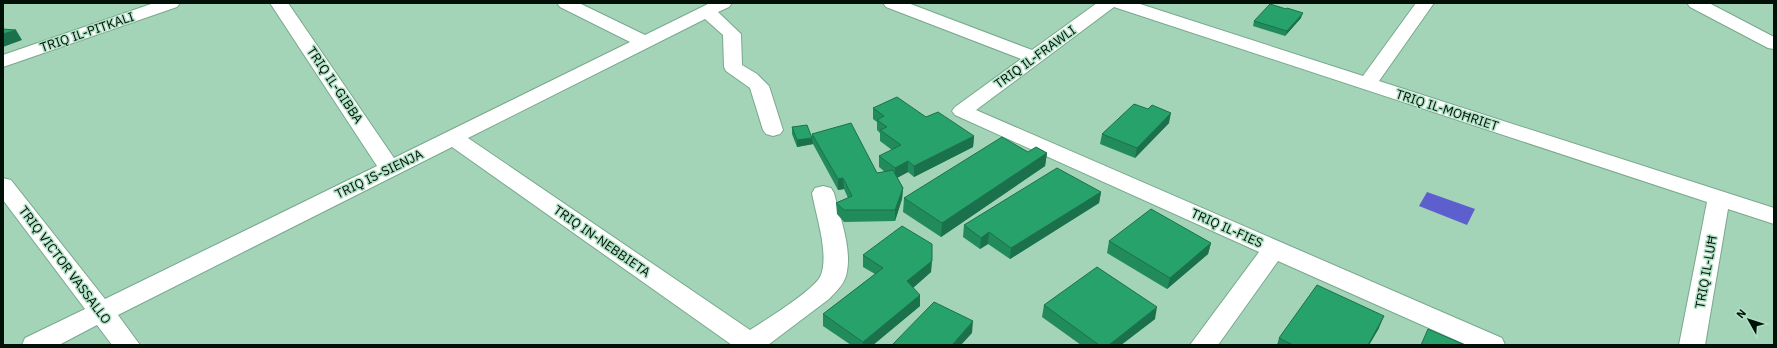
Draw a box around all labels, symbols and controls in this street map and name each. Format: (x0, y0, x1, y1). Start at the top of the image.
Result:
street label: TRIQ IL-PITKALI (38, 8, 136, 56)
street label: TRIQ IL-FRAWLI (991, 22, 1079, 92)
street label: TRIQ IL-GIBBA (303, 43, 367, 127)
street label: TRIQ IL-MOĦRIET (1393, 85, 1501, 135)
street label: TRIQ IS-SIENJA (332, 145, 426, 203)
street label: TRIQ IN-NEBBIETA (550, 201, 654, 281)
street label: TRIQ VICTOR VASSALLO (15, 203, 115, 327)
street label: TRIQ IL-FIES (1188, 205, 1266, 251)
street label: TRIQ IL-LUĦ (1691, 234, 1721, 310)
north arrow (1729, 300, 1769, 340)
text: N (1733, 306, 1749, 321)

